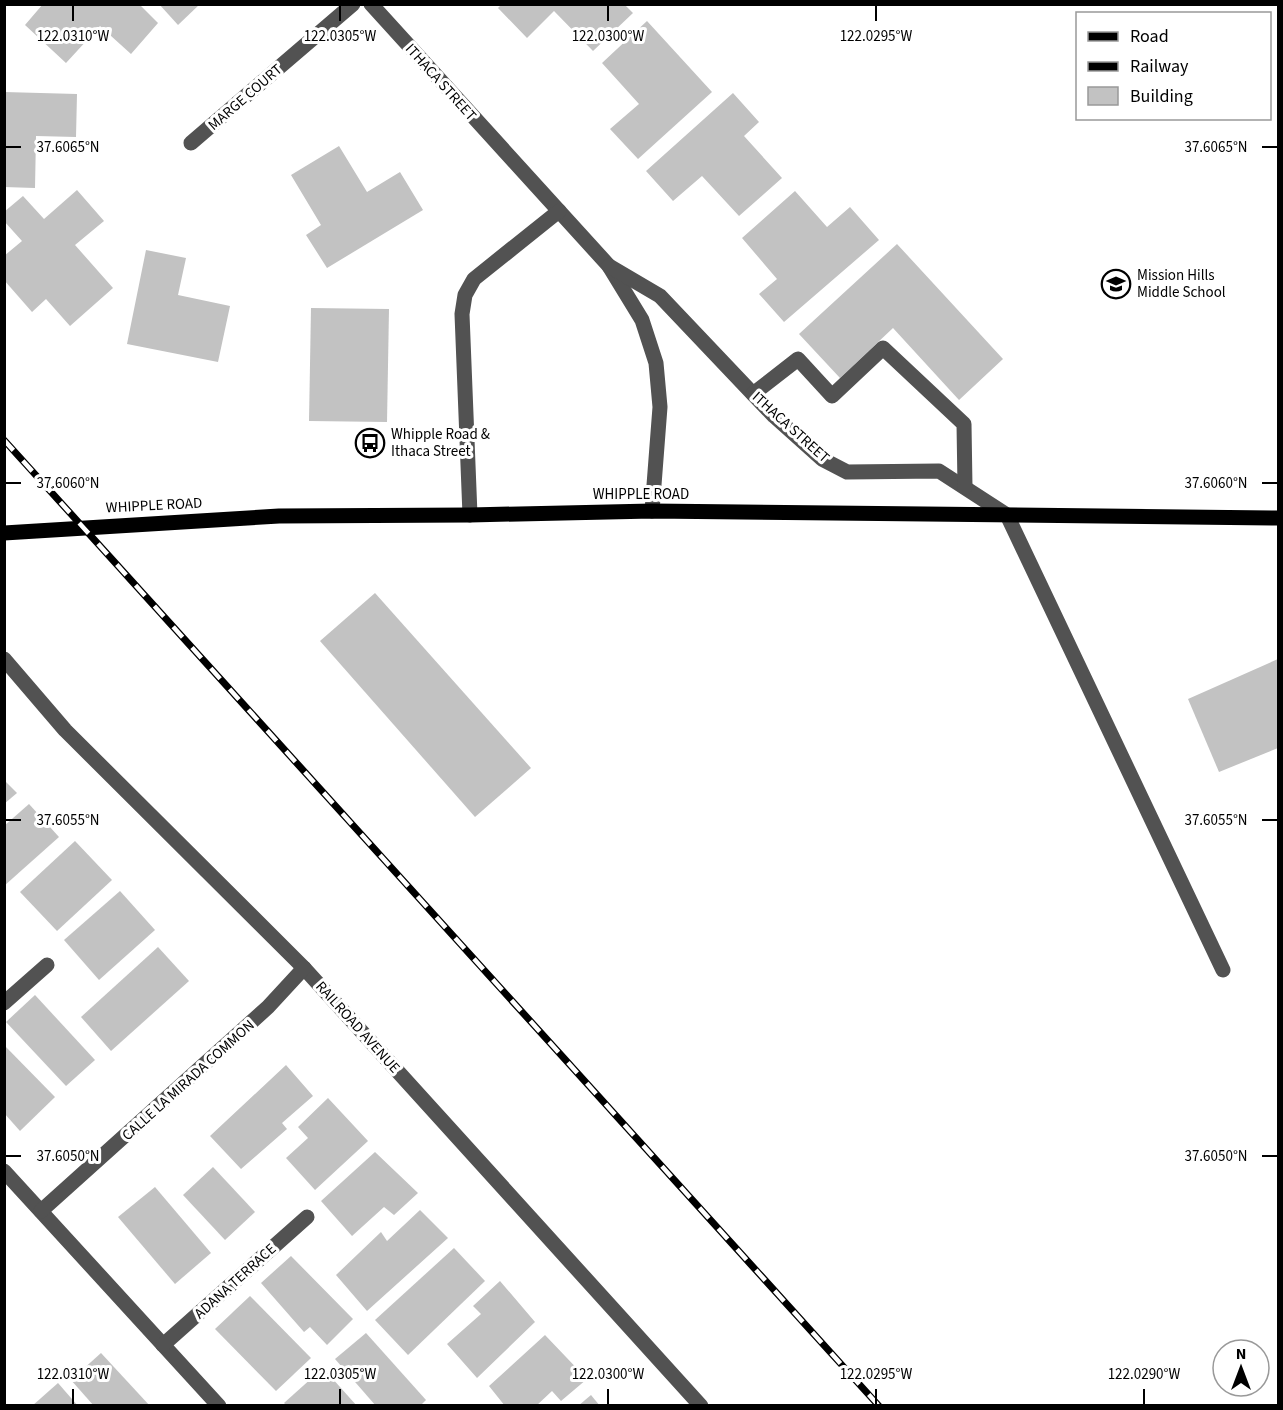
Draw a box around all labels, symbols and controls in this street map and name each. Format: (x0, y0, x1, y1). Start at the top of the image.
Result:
legend (1076, 12, 1271, 120)
text: Road (1130, 24, 1169, 49)
text: 122.0310°W (37, 26, 110, 47)
text: 122.0305°W (304, 26, 377, 47)
text: 122.0300°W (572, 26, 645, 47)
text: 122.0295°W (840, 26, 913, 47)
street label: ITHACA STREET (400, 39, 481, 126)
text: Railway (1130, 54, 1189, 79)
street label: MARGE COURT (204, 59, 287, 135)
text: Building (1130, 84, 1193, 109)
text: 37.6065°N (36, 137, 100, 158)
text: 37.6065°N (1184, 137, 1248, 158)
place label: Mission Hills Middle School (1137, 265, 1226, 303)
school or university icon: Mission Hills Middle School (1100, 268, 1132, 300)
street label: ITHACA STREET (747, 387, 834, 468)
place label: Whipple Road & Ithaca Street (391, 424, 490, 462)
bus stop icon: Whipple Road & Ithaca Street (354, 427, 386, 459)
text: 37.6060°N (36, 473, 100, 494)
text: 37.6060°N (1184, 473, 1248, 494)
street label: WHIPPLE ROAD (593, 484, 689, 505)
street label: WHIPPLE ROAD (105, 492, 203, 519)
text: 37.6055°N (36, 810, 100, 831)
text: 37.6055°N (1184, 810, 1248, 831)
street label: RAILROAD AVENUE (311, 977, 405, 1078)
street label: CALLE LA MIRADA COMMON (117, 1015, 259, 1146)
text: 37.6050°N (36, 1146, 100, 1167)
text: 37.6050°N (1184, 1146, 1248, 1167)
street label: ADANA TERRACE (190, 1239, 281, 1324)
north arrow (1211, 1338, 1271, 1398)
text: N (1236, 1343, 1246, 1365)
text: 122.0310°W (37, 1364, 110, 1385)
text: 122.0305°W (304, 1364, 377, 1385)
text: 122.0300°W (572, 1364, 645, 1385)
text: 122.0295°W (840, 1364, 913, 1385)
text: 122.0290°W (1108, 1364, 1181, 1385)

